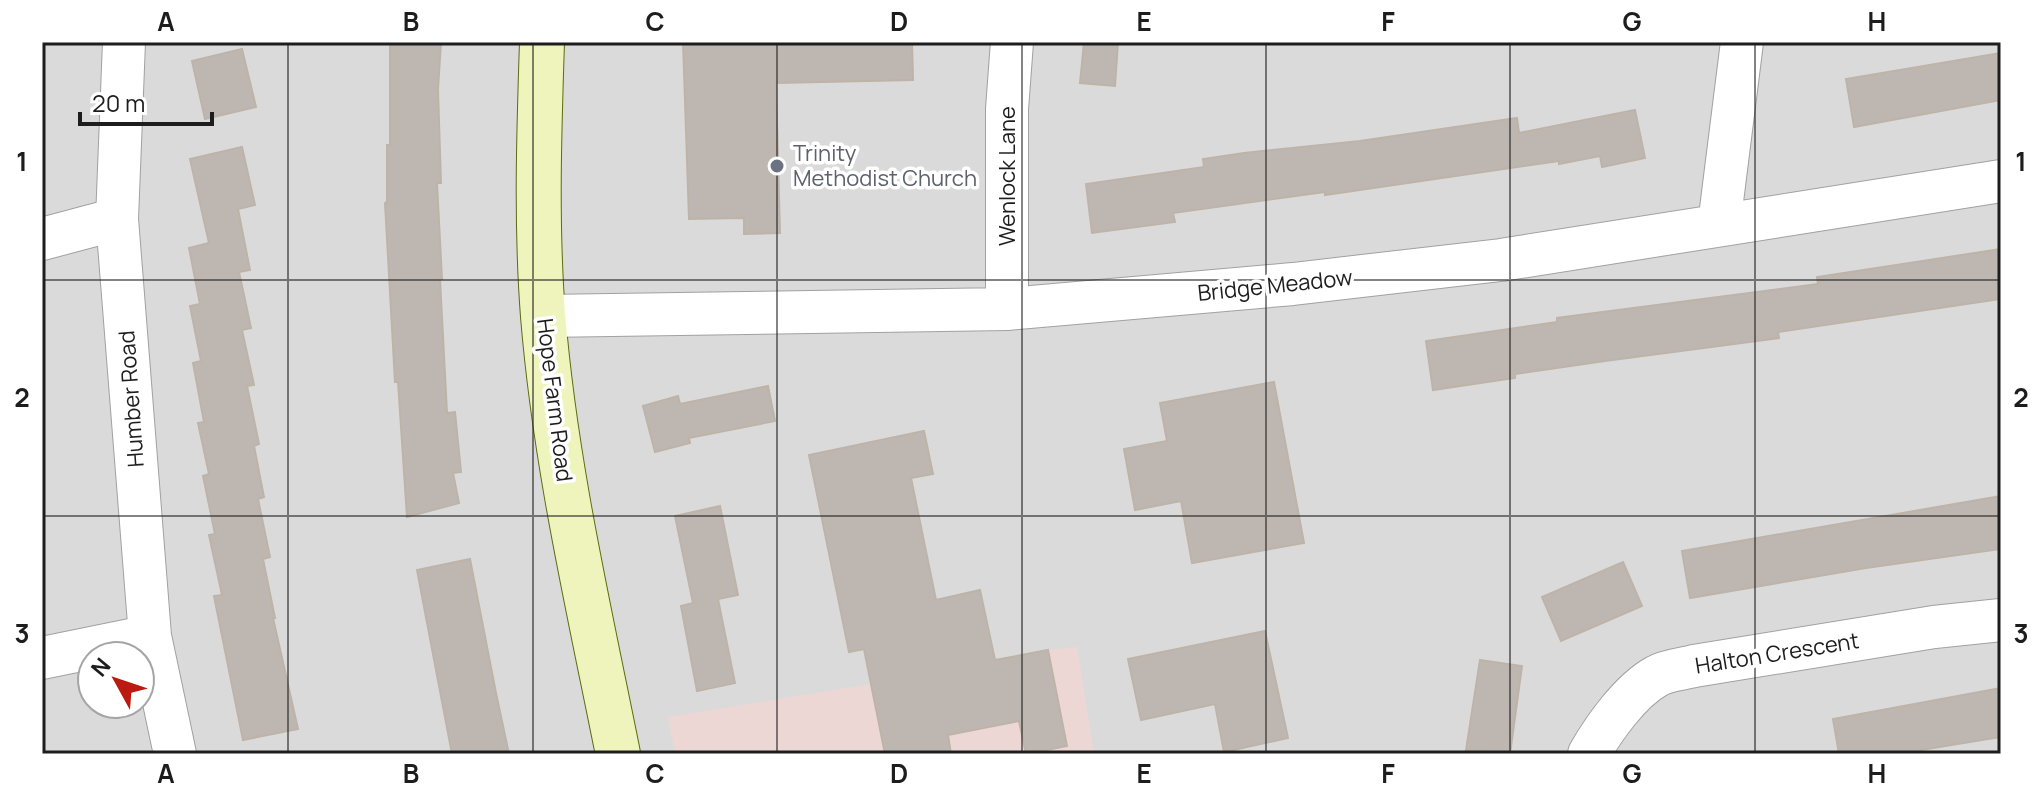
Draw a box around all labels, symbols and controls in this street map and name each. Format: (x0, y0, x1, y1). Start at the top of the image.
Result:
text: A (157, 3, 175, 39)
text: B (403, 3, 419, 39)
text: C (645, 3, 665, 39)
text: D (890, 3, 908, 39)
text: E (1136, 3, 1152, 39)
text: F (1381, 3, 1395, 39)
text: G (1622, 3, 1642, 39)
text: H (1868, 3, 1886, 39)
scale bar (80, 76, 212, 126)
text: 20 m (92, 86, 145, 119)
street label: Wenlock Lane (992, 106, 1022, 246)
place label: Trinity Methodist Church (793, 138, 977, 193)
text: 1 (16, 143, 28, 179)
text: 1 (2015, 143, 2027, 179)
marker: Trinity Methodist Church (768, 157, 786, 175)
street label: Bridge Meadow (1196, 262, 1354, 308)
street label: Hope Farm Road (530, 317, 580, 483)
street label: Humber Road (111, 330, 151, 468)
text: 2 (14, 379, 30, 415)
text: 2 (2013, 379, 2029, 415)
text: 3 (14, 615, 30, 651)
text: 3 (2013, 615, 2029, 651)
street label: Halton Crescent (1693, 625, 1861, 681)
north arrow (76, 640, 156, 720)
text: N (84, 651, 117, 683)
text: A (157, 755, 175, 791)
text: B (403, 755, 419, 791)
text: C (645, 755, 665, 791)
text: D (890, 755, 908, 791)
text: E (1136, 755, 1152, 791)
text: F (1381, 755, 1395, 791)
text: G (1622, 755, 1642, 791)
text: H (1868, 755, 1886, 791)

